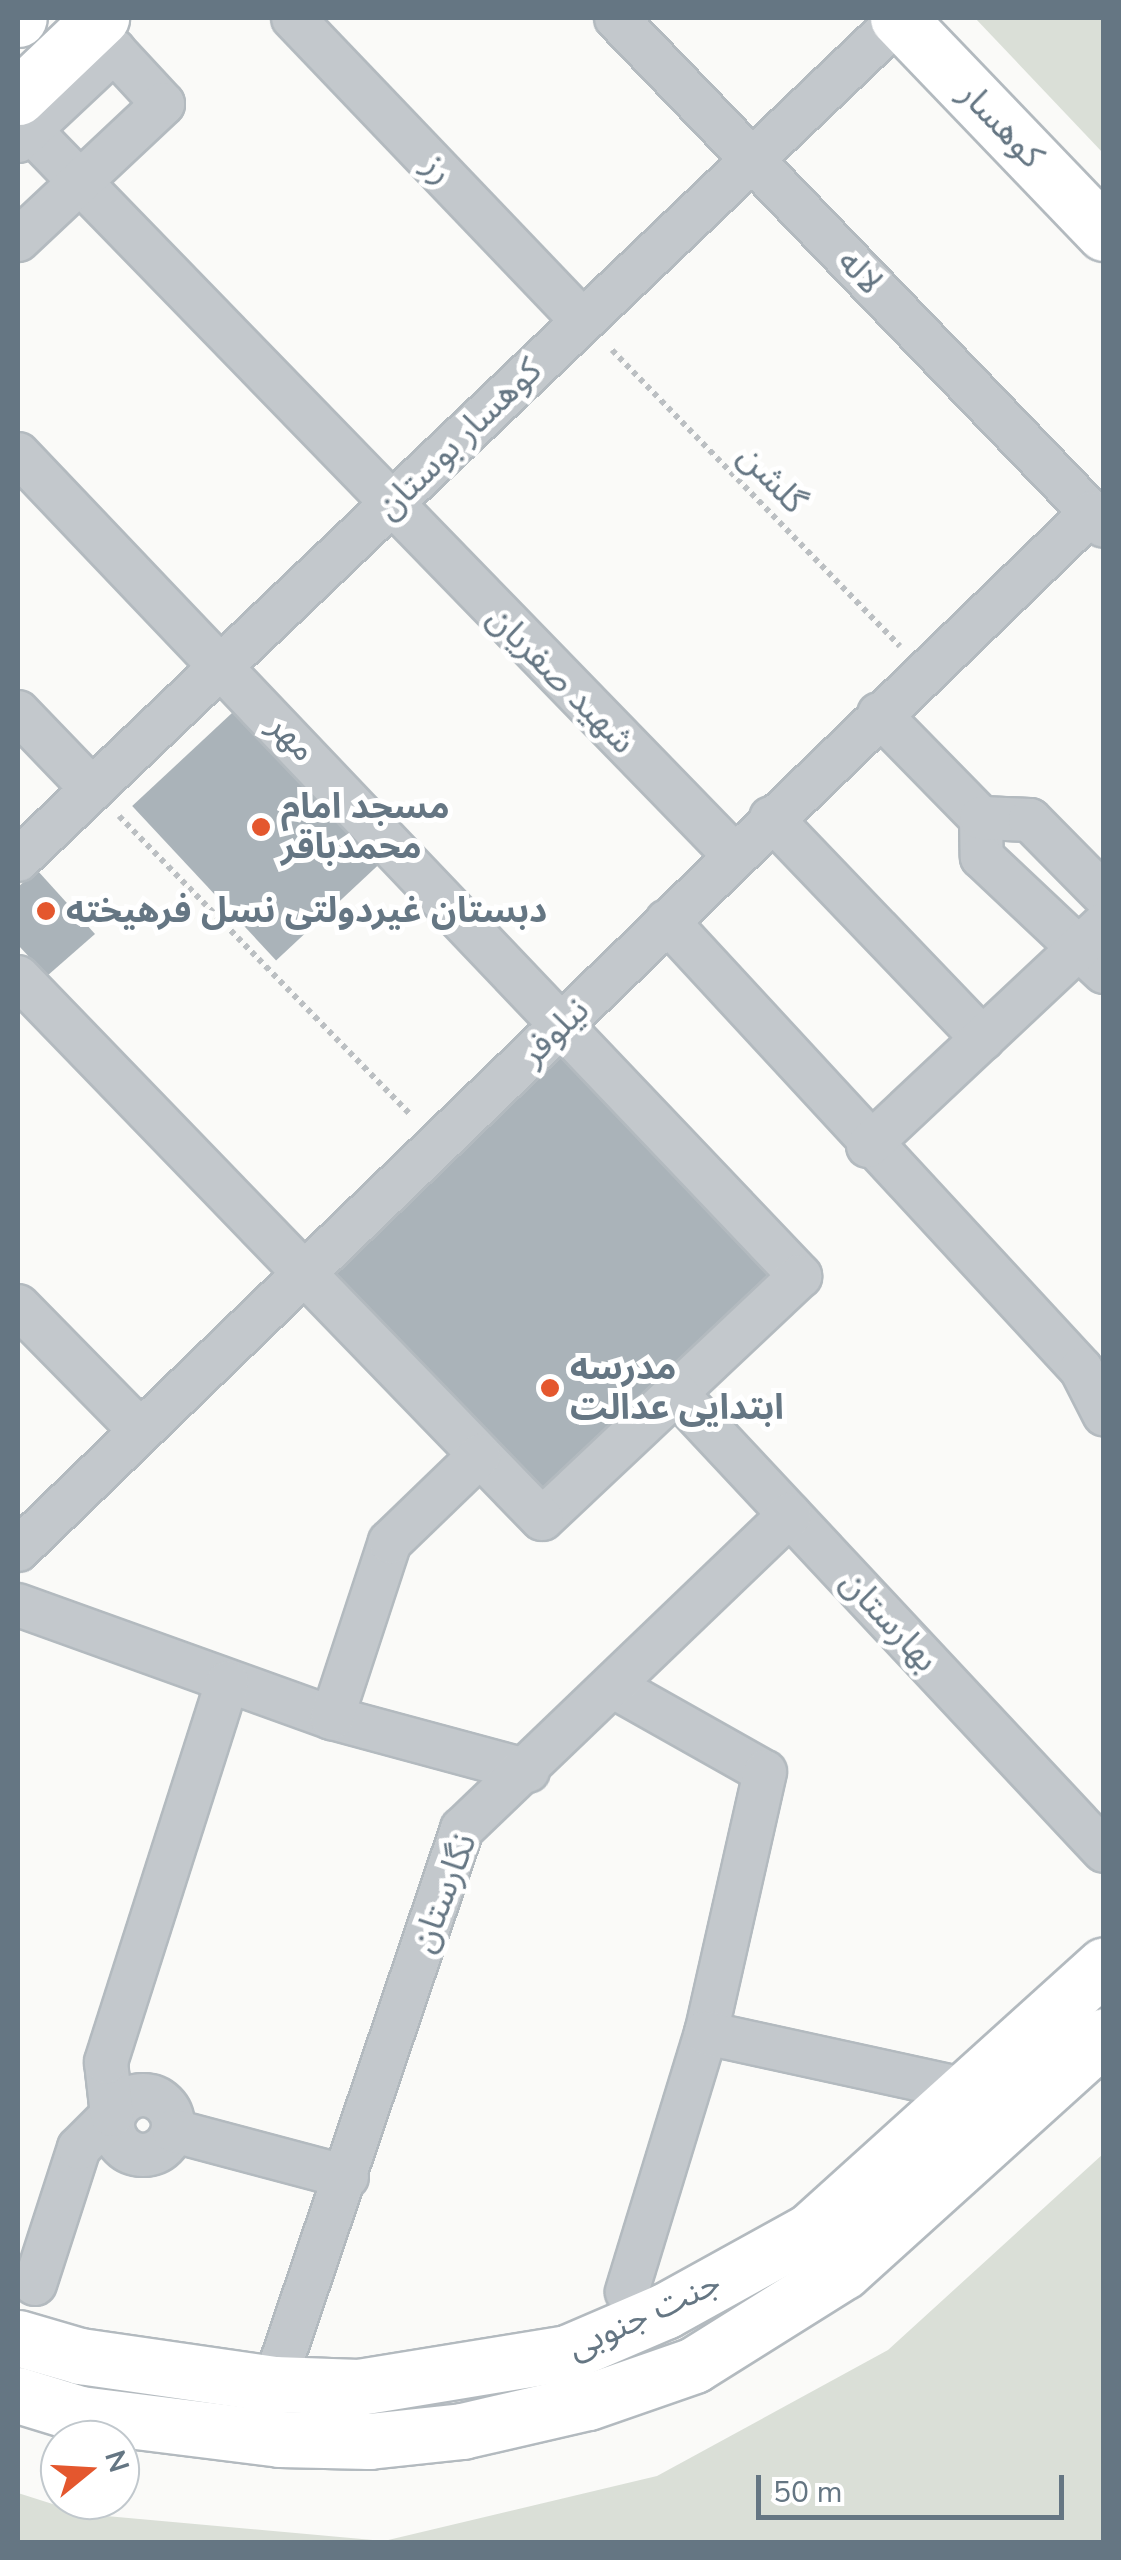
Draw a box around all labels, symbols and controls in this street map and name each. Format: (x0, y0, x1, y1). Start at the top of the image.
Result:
street label: کوهسار (950, 73, 1052, 177)
street label: رز (414, 145, 462, 193)
street label: لاله (829, 241, 891, 303)
street label: کوهسار بوستان (368, 350, 550, 528)
street label: گلشن (729, 436, 815, 522)
street label: شهید صفریان (478, 597, 644, 763)
street label: مهر (260, 705, 324, 771)
place label: مسجد امام محمدباقر (281, 786, 450, 868)
marker: مسجد امام محمدباقر (250, 816, 272, 838)
place label: دبستان غیردولتی نسل فرهیخته (66, 890, 547, 932)
marker: دبستان غیردولتی نسل فرهیخته (35, 900, 57, 922)
street label: نیلوفر (512, 989, 598, 1075)
place label: مدرسه ابتدایی عدالت (570, 1347, 784, 1429)
marker: مدرسه ابتدایی عدالت (539, 1377, 561, 1399)
street label: بهارستان (831, 1561, 947, 1681)
street label: نگارستان (402, 1828, 486, 1958)
street label: جنت جنوبی (561, 2261, 727, 2369)
north arrow (40, 2420, 140, 2520)
text: N (95, 2446, 138, 2477)
scale bar (761, 2455, 1068, 2517)
text: 50 m (773, 2472, 842, 2513)

